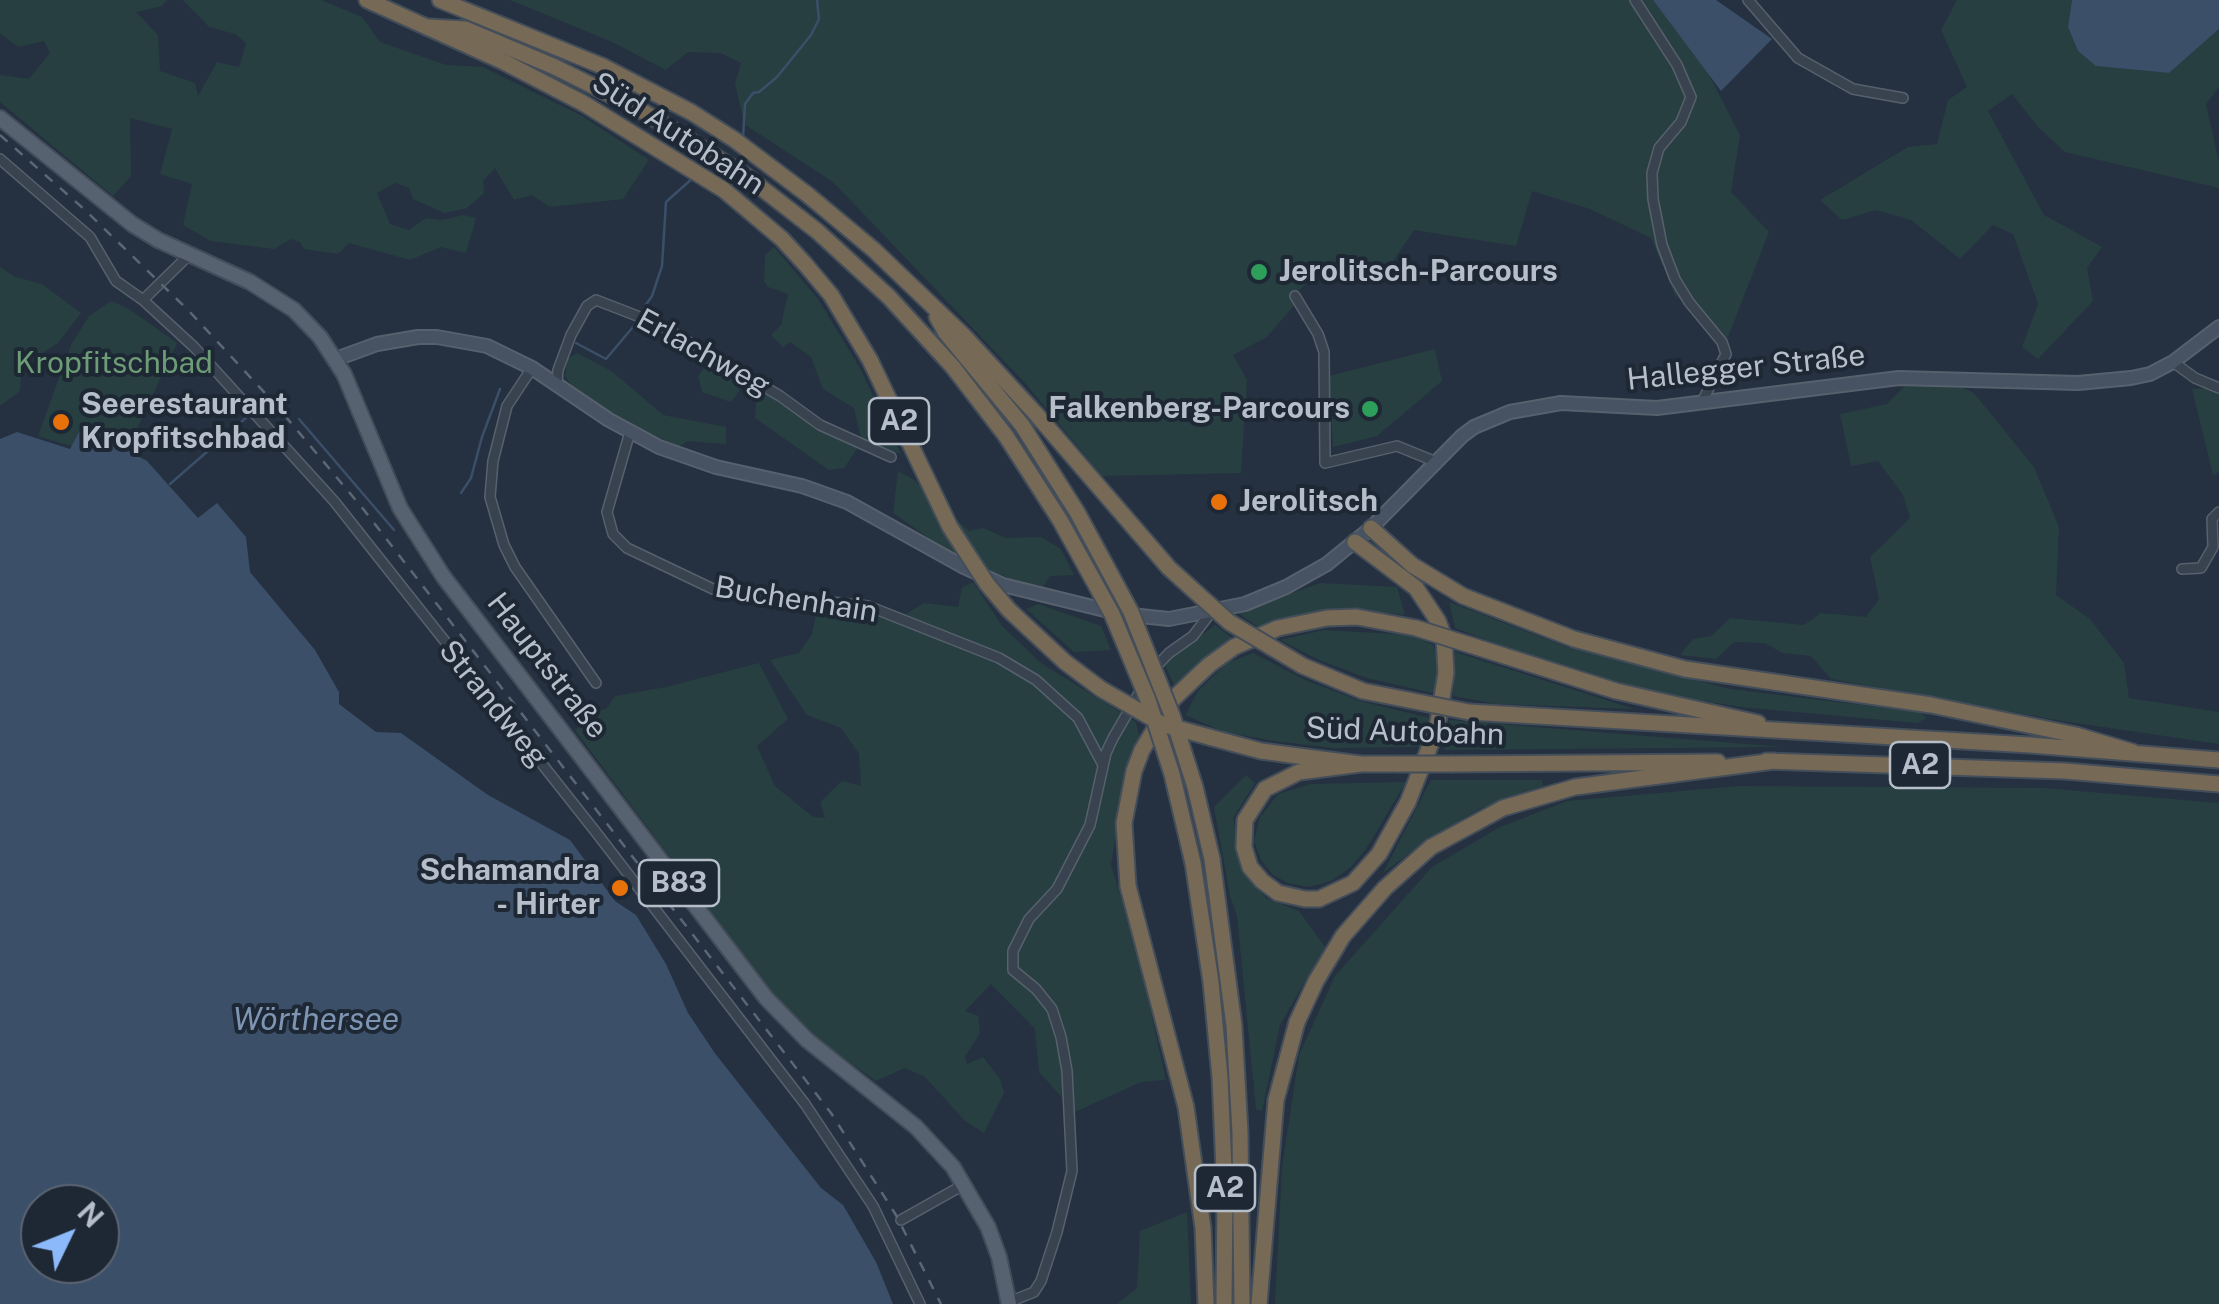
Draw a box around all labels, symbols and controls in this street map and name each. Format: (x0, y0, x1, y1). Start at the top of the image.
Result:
street label: Süd Autobahn (585, 65, 771, 203)
place label: Jerolitsch-Parcours (1279, 254, 1558, 290)
marker: Jerolitsch-Parcours (1248, 261, 1270, 283)
street label: Erlachweg (630, 302, 776, 404)
street label: Hallegger Straße (1625, 338, 1867, 398)
park label: Kropfitschbad (15, 346, 213, 382)
place label: Seerestaurant Kropfitschbad (81, 387, 288, 458)
place label: Falkenberg-Parcours (1048, 391, 1350, 427)
road number: A2 (869, 398, 929, 444)
marker: Falkenberg-Parcours (1359, 398, 1381, 420)
marker: Seerestaurant Kropfitschbad (50, 411, 72, 433)
place label: Jerolitsch (1239, 484, 1378, 520)
marker: Jerolitsch (1208, 491, 1230, 513)
street label: Buchenhain (712, 569, 880, 631)
street label: Hauptstraße (479, 586, 615, 746)
street label: Strandweg (431, 633, 555, 775)
street label: Süd Autobahn (1305, 711, 1505, 753)
road number: A2 (1890, 742, 1950, 788)
place label: Schamandra - Hirter (420, 853, 600, 924)
road number: B83 (639, 860, 719, 906)
marker: Schamandra - Hirter (609, 877, 631, 899)
water label: Wörthersee (233, 1001, 399, 1039)
road number: A2 (1195, 1165, 1255, 1211)
north arrow (20, 1184, 120, 1284)
text: N (71, 1195, 110, 1234)

